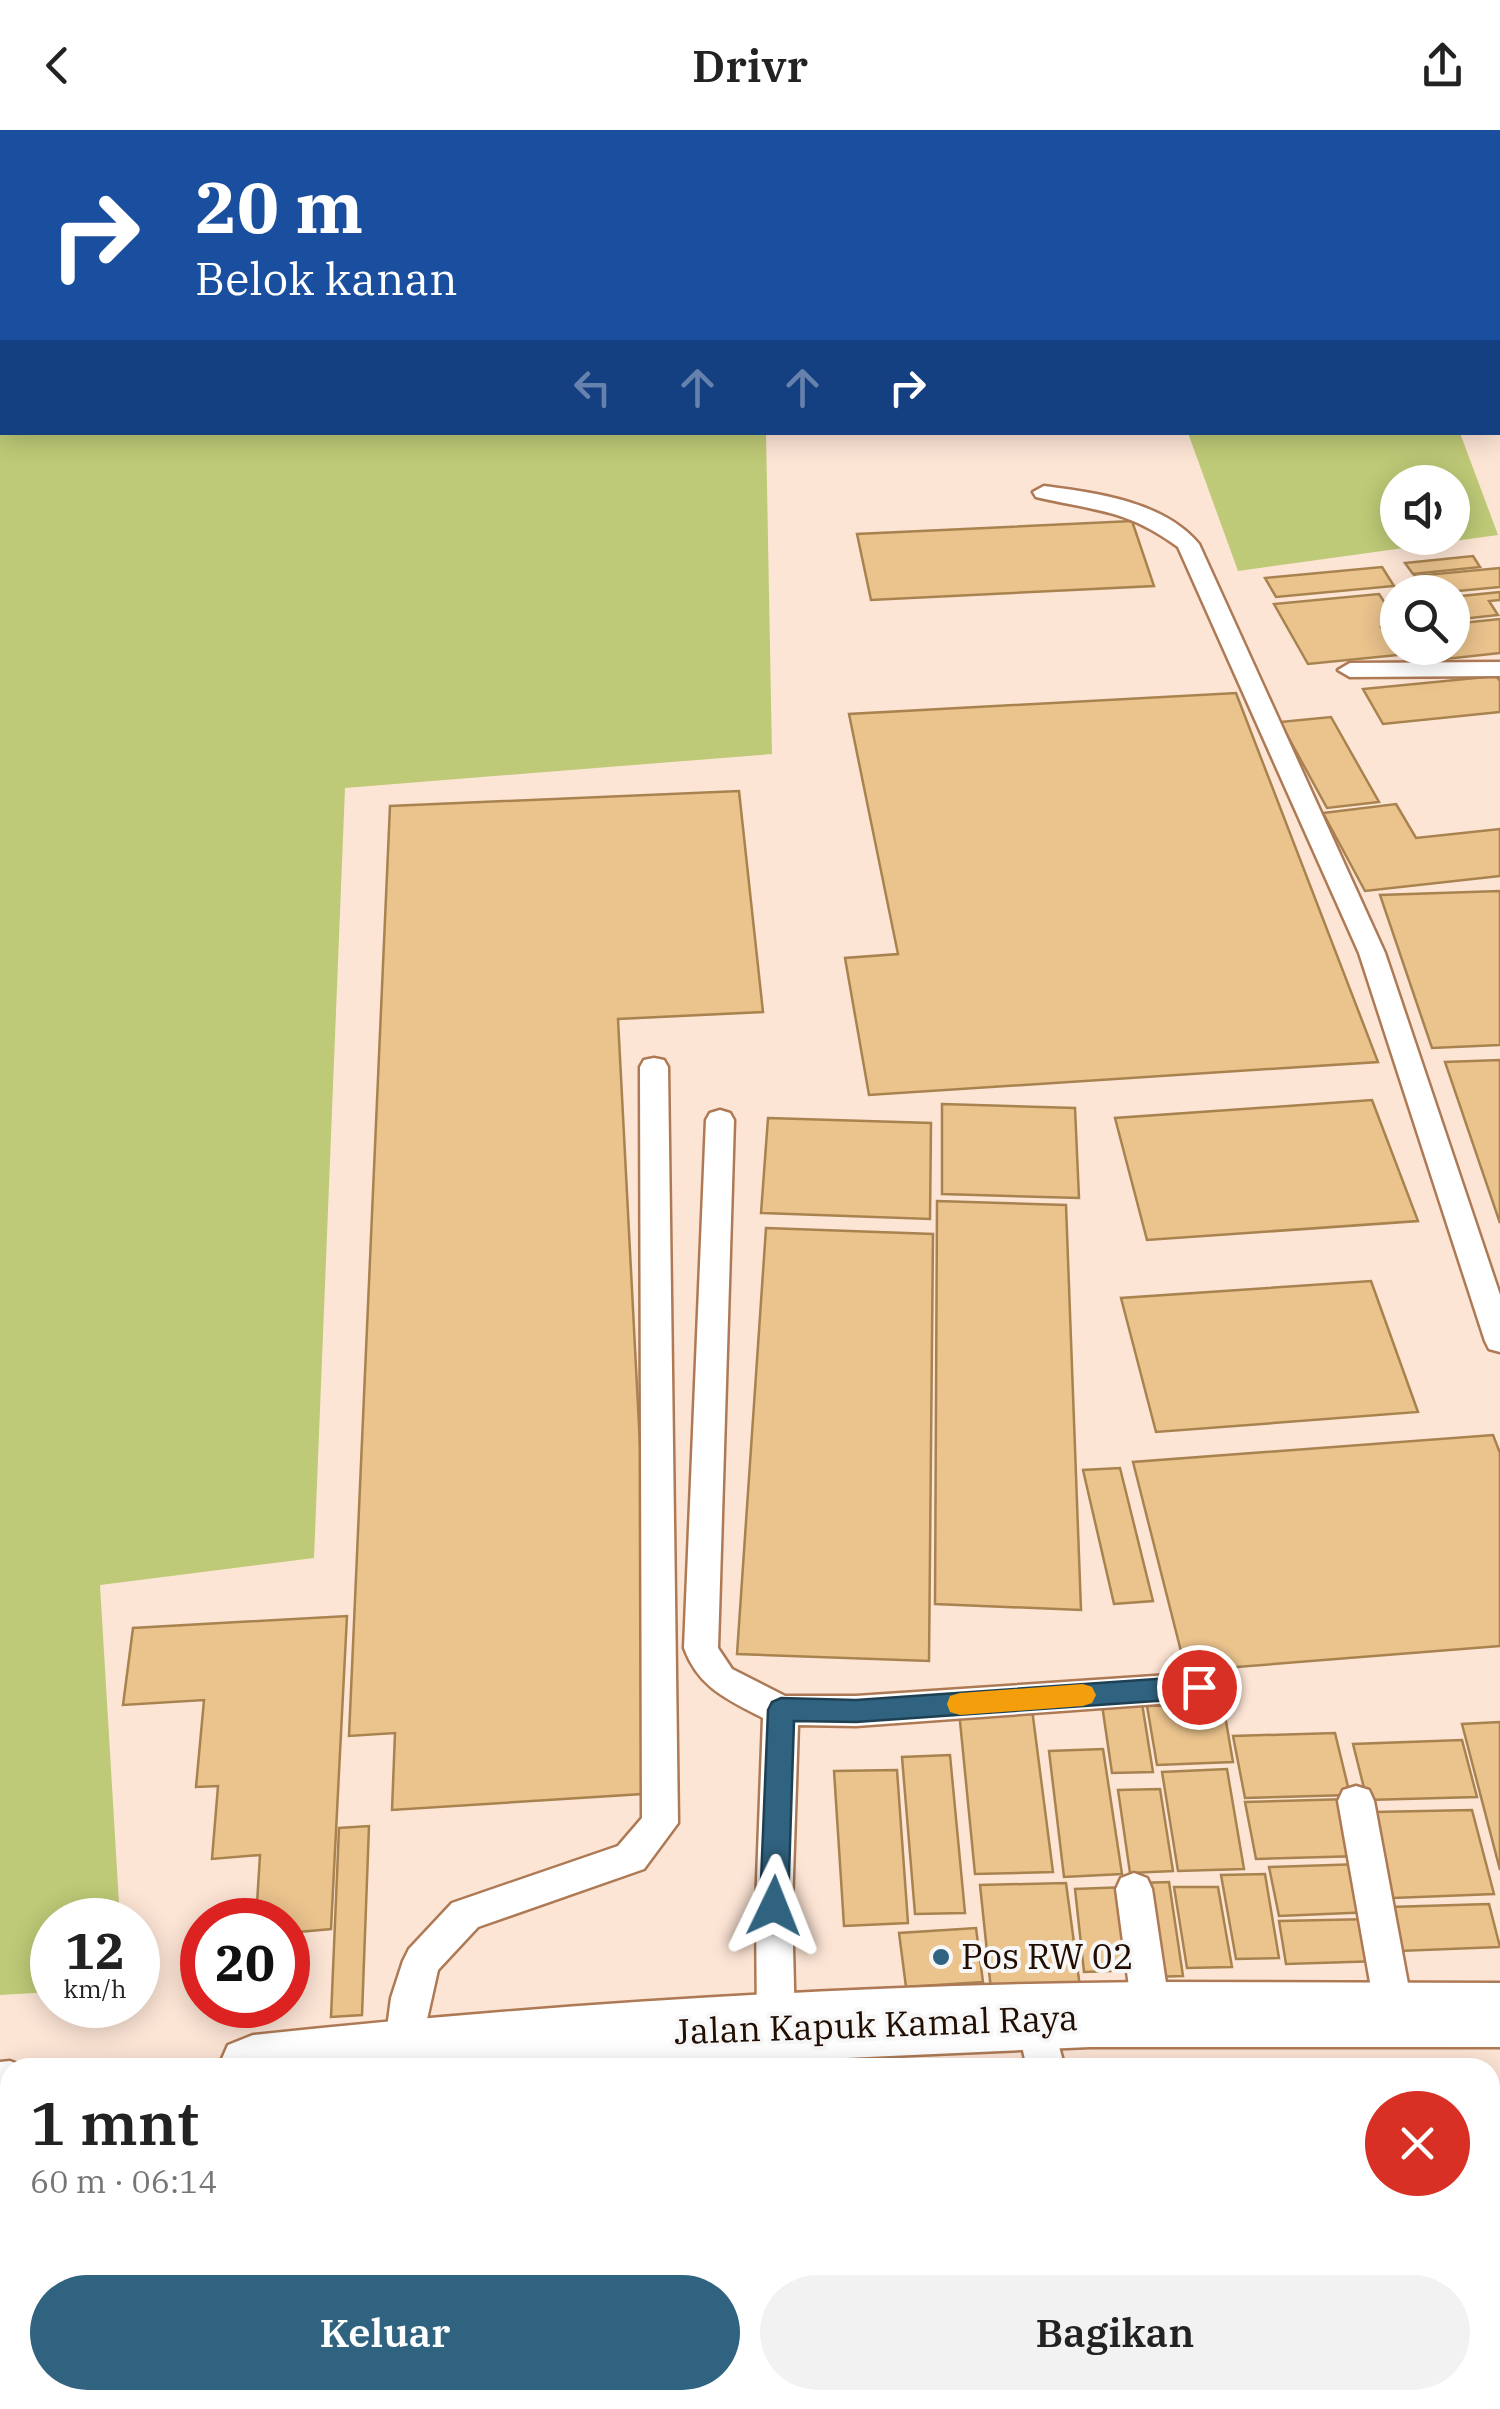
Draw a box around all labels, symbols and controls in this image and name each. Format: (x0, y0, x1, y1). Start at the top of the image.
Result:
text: Drivr (692, 36, 808, 94)
icon: back (30, 38, 85, 93)
icon: share (1415, 38, 1470, 93)
text: 20 m (195, 161, 363, 252)
icon: right (30, 170, 160, 300)
text: Belok kanan (195, 249, 458, 307)
icon: left (565, 360, 620, 415)
icon: ahead (670, 360, 725, 415)
icon: ahead (775, 360, 830, 415)
icon: right (880, 360, 935, 415)
map controls (1380, 465, 1470, 665)
button: sound (1380, 465, 1470, 555)
button: search (1380, 575, 1470, 665)
pin (1157, 1645, 1242, 1730)
icon: arrive (1172, 1660, 1227, 1715)
position arrow (722, 1854, 826, 1958)
speed limit sign: 20 (180, 1898, 310, 2028)
text: 12 (65, 1918, 125, 1983)
place label: Pos RW 02 (961, 1933, 1134, 1979)
marker: Pos RW 02 (930, 1946, 952, 1968)
text: km/h (63, 1972, 127, 2005)
street label: Jalan Kapuk Kamal Raya (673, 1994, 1079, 2054)
text: 1 mnt (30, 2083, 199, 2162)
button: close (1365, 2091, 1470, 2196)
text: 60 m · 06:14 (30, 2160, 218, 2202)
button: Keluar (30, 2275, 740, 2390)
button: Bagikan (760, 2275, 1470, 2390)

